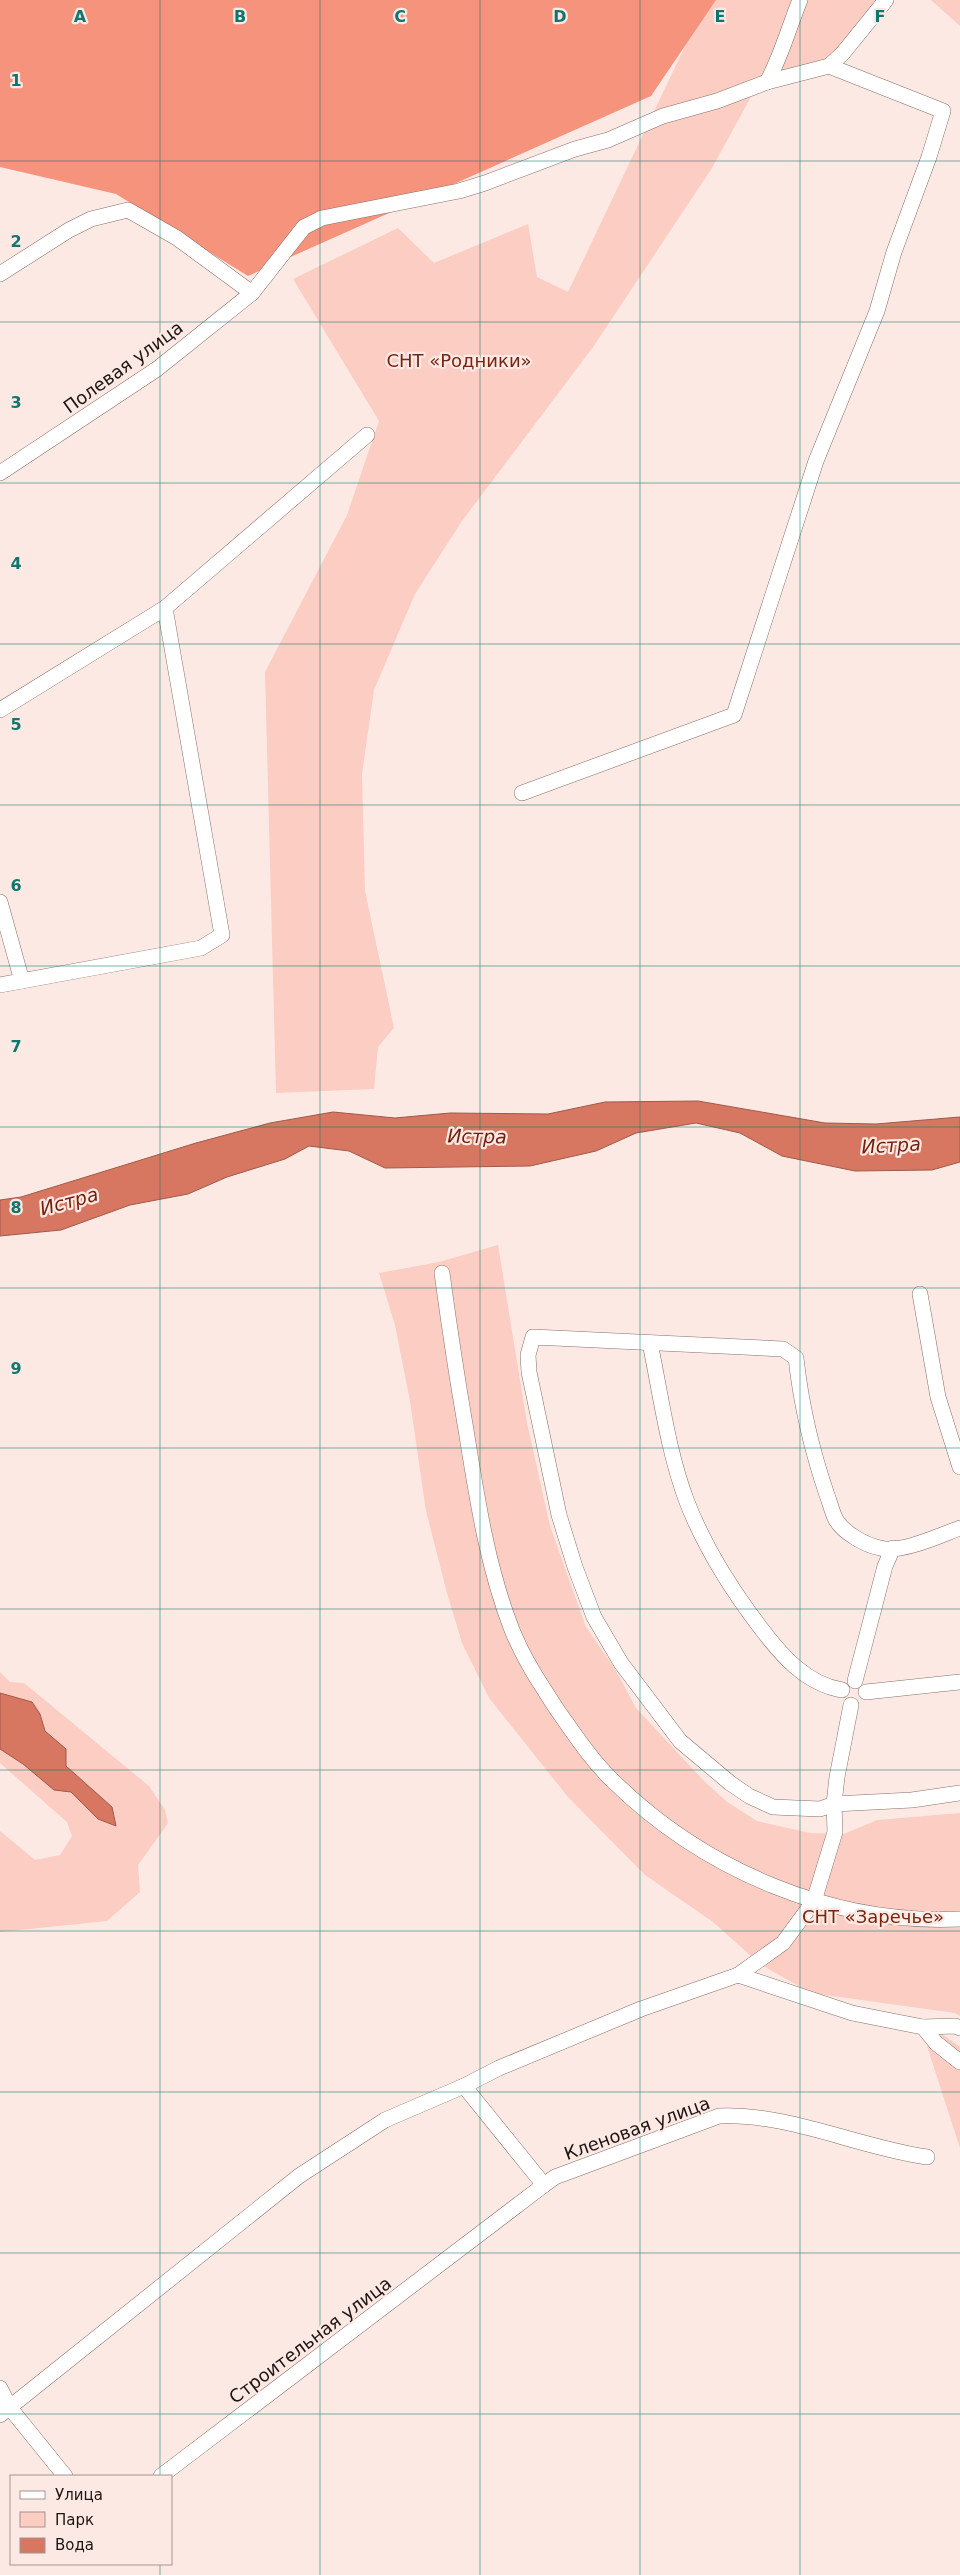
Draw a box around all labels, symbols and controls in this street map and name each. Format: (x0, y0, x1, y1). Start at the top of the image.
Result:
text: A (74, 7, 87, 26)
text: B (234, 7, 246, 26)
text: C (394, 7, 406, 26)
text: D (553, 7, 567, 26)
text: E (715, 7, 725, 26)
text: F (875, 7, 885, 26)
text: 1 (10, 71, 22, 90)
text: 2 (10, 232, 22, 251)
street label: Полевая улица (59, 317, 187, 417)
park label: СНТ «Родники» (386, 350, 532, 371)
text: 3 (10, 393, 22, 412)
text: 4 (10, 554, 22, 573)
text: 5 (10, 715, 22, 734)
text: 6 (10, 876, 22, 895)
text: 7 (10, 1037, 22, 1056)
water label: Истра (447, 1124, 507, 1148)
water label: Истра (861, 1132, 921, 1158)
water label: Истра (37, 1183, 101, 1219)
text: 8 (10, 1198, 22, 1217)
text: 9 (10, 1359, 22, 1378)
park label: СНТ «Заречье» (802, 1906, 944, 1927)
street label: Кленовая улица (561, 2092, 713, 2164)
street label: Строительная улица (225, 2272, 395, 2408)
legend (10, 2475, 172, 2565)
text: Улица (55, 2486, 103, 2504)
text: Парк (55, 2511, 94, 2529)
text: Вода (55, 2536, 94, 2554)

